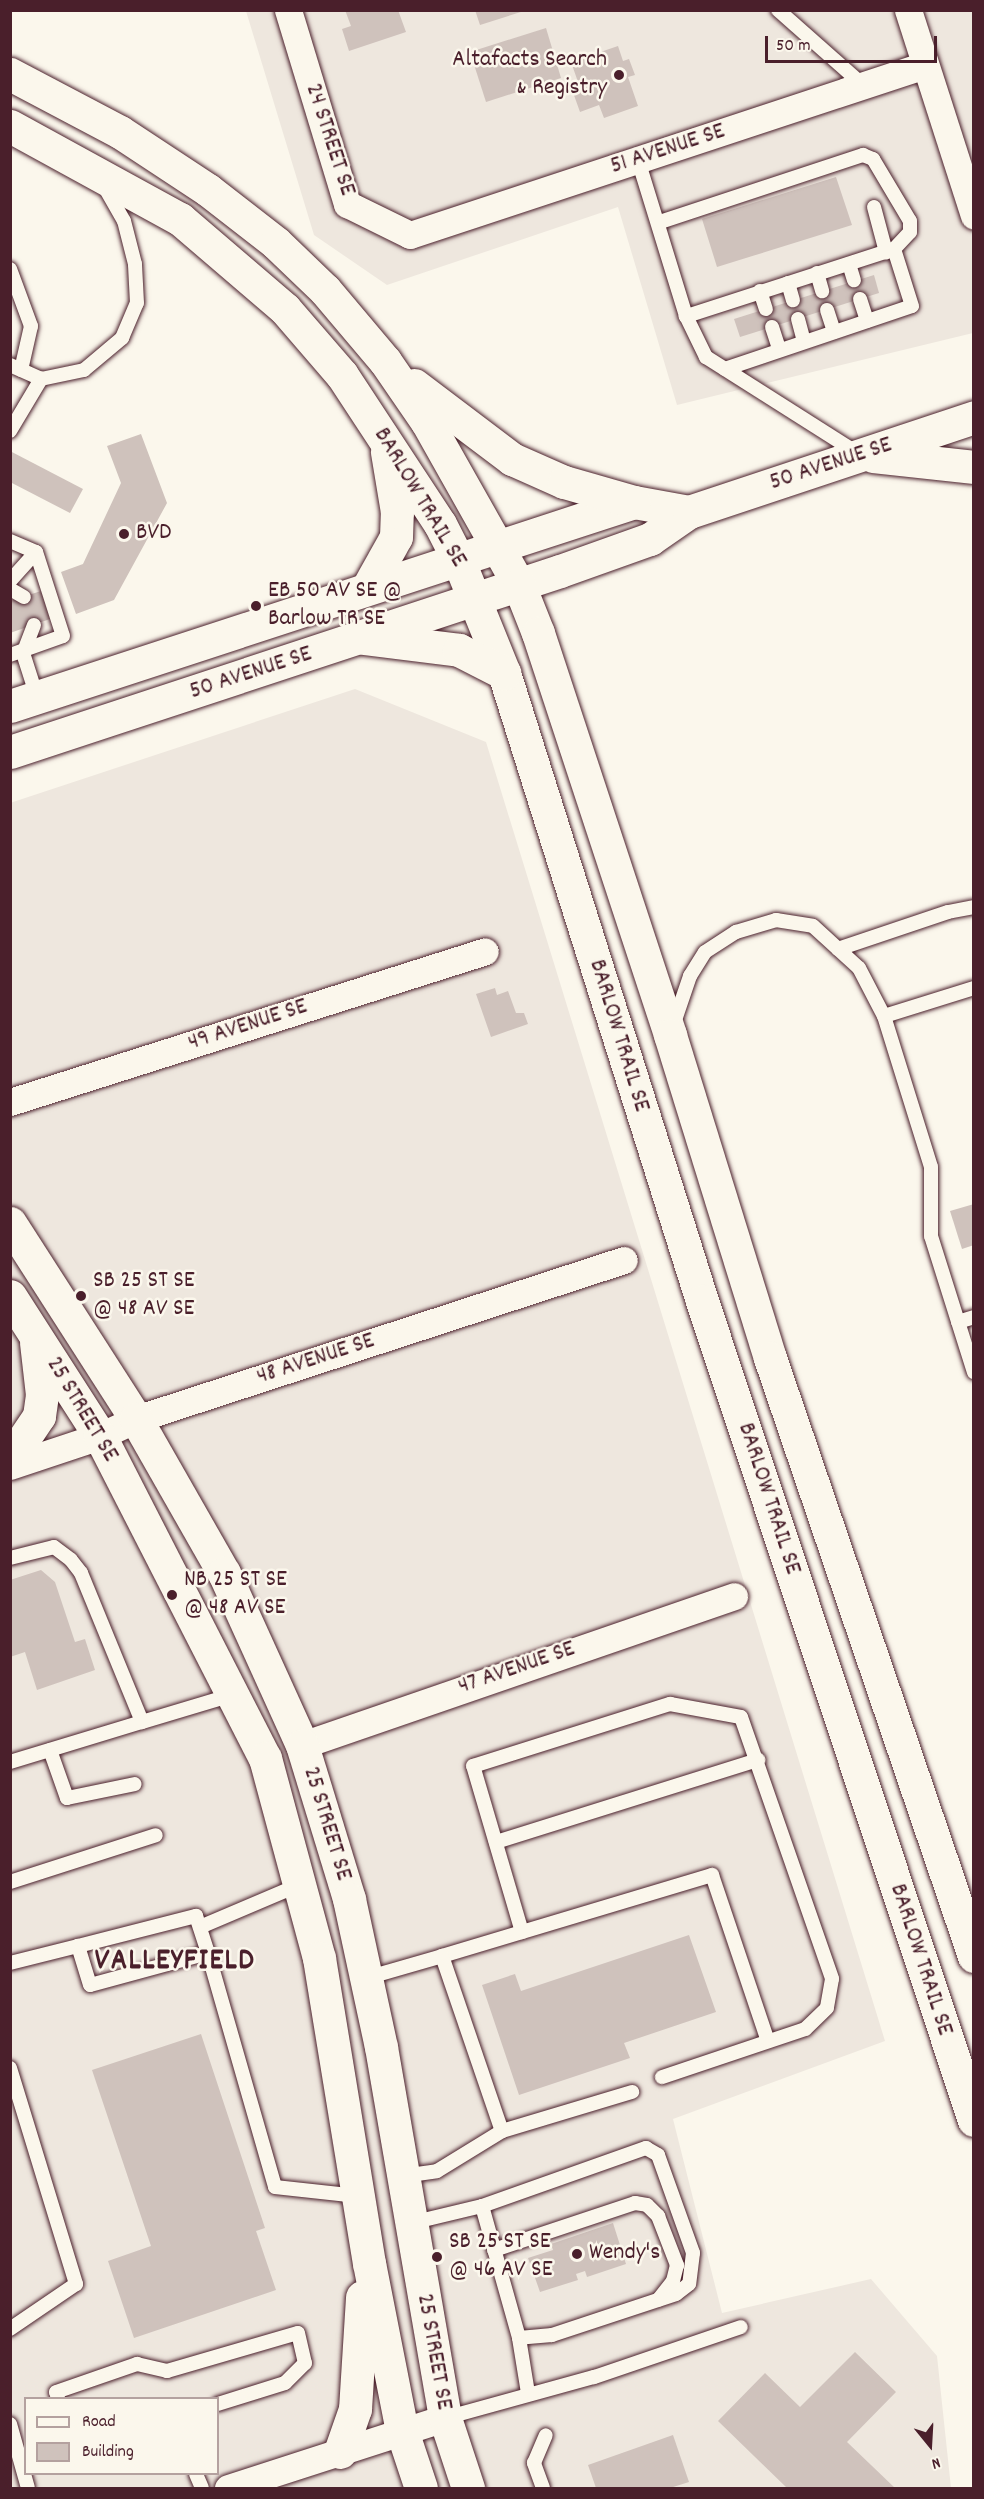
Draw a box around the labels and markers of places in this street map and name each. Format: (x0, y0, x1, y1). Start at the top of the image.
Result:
place label: Altafacts Search & Registry (452, 47, 607, 103)
marker: Altafacts Search & Registry (612, 68, 626, 82)
place label: BVD (136, 520, 171, 548)
marker: BVD (117, 527, 131, 541)
place label: EB 50 AV SE @ Barlow TR SE (268, 578, 402, 634)
marker: EB 50 AV SE @ Barlow TR SE (249, 599, 263, 613)
place label: SB 25 ST SE @ 48 AV SE (93, 1268, 195, 1324)
marker: SB 25 ST SE @ 48 AV SE (74, 1289, 88, 1303)
place label: NB 25 ST SE @ 48 AV SE (184, 1567, 287, 1623)
marker: NB 25 ST SE @ 48 AV SE (165, 1588, 179, 1602)
place label: SB 25 ST SE @ 46 AV SE (449, 2229, 553, 2285)
place label: Wendy's (589, 2240, 660, 2268)
marker: Wendy's (570, 2247, 584, 2261)
marker: SB 25 ST SE @ 46 AV SE (430, 2250, 444, 2264)

